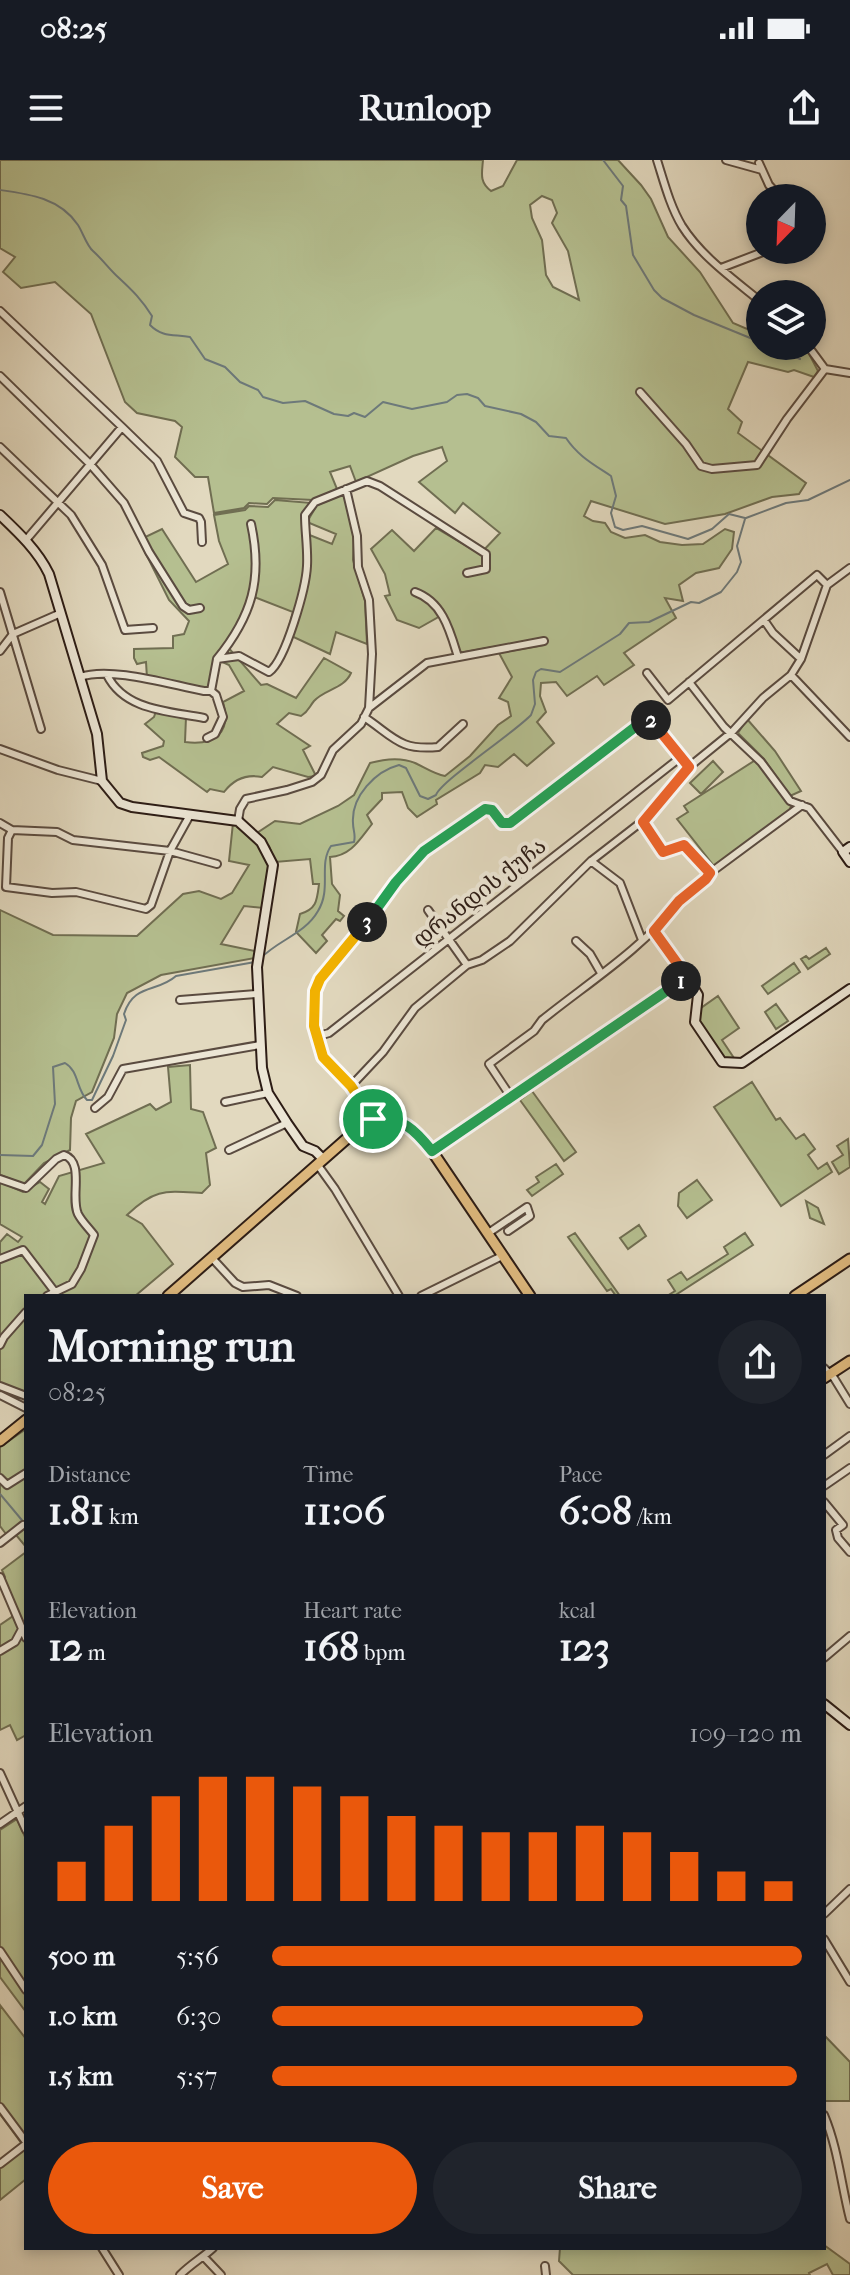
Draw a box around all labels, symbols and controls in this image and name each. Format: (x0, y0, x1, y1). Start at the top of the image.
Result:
text: 08:25 (40, 11, 107, 46)
icon: menu (24, 86, 68, 130)
icon: share (782, 86, 826, 130)
text: Runloop (359, 87, 491, 129)
north arrow (746, 184, 826, 264)
map controls (746, 184, 826, 360)
button: layers (746, 280, 826, 360)
pin: 2 (631, 700, 671, 740)
text: 2 (645, 707, 657, 733)
street label: დრანდის ქუჩა (408, 833, 551, 953)
pin: 3 (347, 902, 387, 942)
text: 3 (362, 909, 372, 935)
pin: 1 (661, 961, 701, 1001)
text: 1 (677, 968, 685, 994)
pin (339, 1085, 407, 1153)
icon: arrive (351, 1097, 395, 1141)
button: share (718, 1320, 802, 1404)
text: Morning run (48, 1321, 295, 1372)
text: 08:25 (48, 1377, 106, 1408)
text: Distance (48, 1462, 131, 1488)
text: Time (303, 1462, 353, 1488)
text: Pace (559, 1462, 602, 1488)
text: 1.81 (48, 1488, 104, 1534)
text: 11:06 (303, 1488, 385, 1534)
text: 6:08 (559, 1488, 632, 1534)
text: km (104, 1504, 139, 1530)
text: /km (632, 1504, 672, 1530)
text: Elevation (48, 1598, 137, 1624)
text: Heart rate (303, 1598, 402, 1624)
text: kcal (559, 1598, 596, 1624)
text: 12 (48, 1624, 83, 1670)
text: 168 (303, 1624, 359, 1670)
text: 123 (559, 1624, 610, 1670)
text: m (83, 1640, 106, 1666)
text: bpm (359, 1640, 406, 1666)
text: Elevation (48, 1718, 153, 1749)
text: 109–120 m (689, 1718, 802, 1749)
text: 500 m (48, 1941, 115, 1972)
text: 5:56 (176, 1941, 219, 1972)
text: 1.0 km (48, 2001, 117, 2032)
text: 6:30 (176, 2001, 221, 2032)
text: 1.5 km (48, 2061, 113, 2092)
text: 5:57 (176, 2061, 217, 2092)
button: Save (48, 2142, 417, 2234)
button: Share (433, 2142, 802, 2234)

